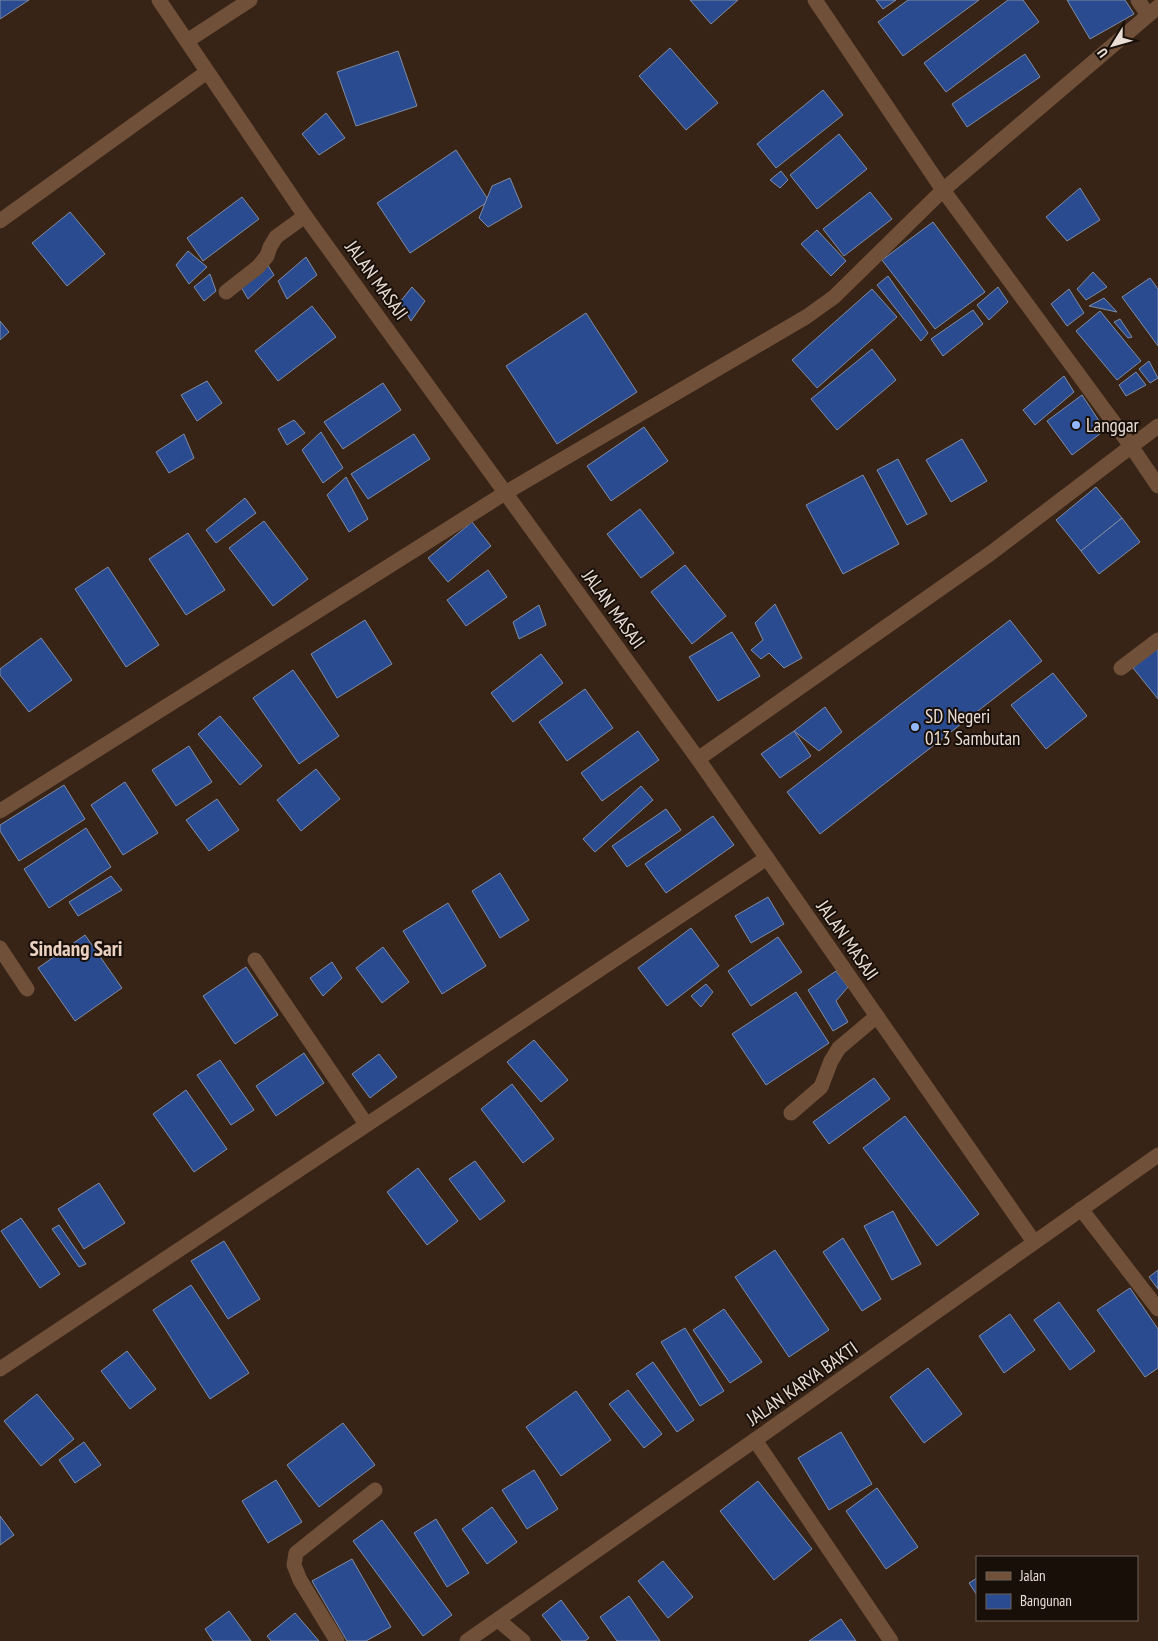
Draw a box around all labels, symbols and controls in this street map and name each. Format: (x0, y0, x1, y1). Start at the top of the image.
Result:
north arrow (1088, 20, 1138, 70)
text: U (1093, 45, 1112, 61)
street label: JALAN MASAJI (340, 235, 414, 324)
place label: Langgar (1086, 413, 1140, 437)
marker: Langgar (1070, 419, 1082, 431)
street label: JALAN MASAJI (577, 564, 651, 653)
place label: SD Negeri 013 Sambutan (925, 704, 1020, 750)
marker: SD Negeri 013 Sambutan (909, 721, 921, 733)
street label: JALAN MASAJI (811, 895, 884, 985)
district label: Sindang Sari (29, 935, 123, 962)
street label: JALAN KARYA BAKTI (741, 1336, 862, 1431)
legend (976, 1556, 1138, 1621)
text: Jalan (1019, 1566, 1046, 1585)
text: Bangunan (1020, 1591, 1072, 1610)

